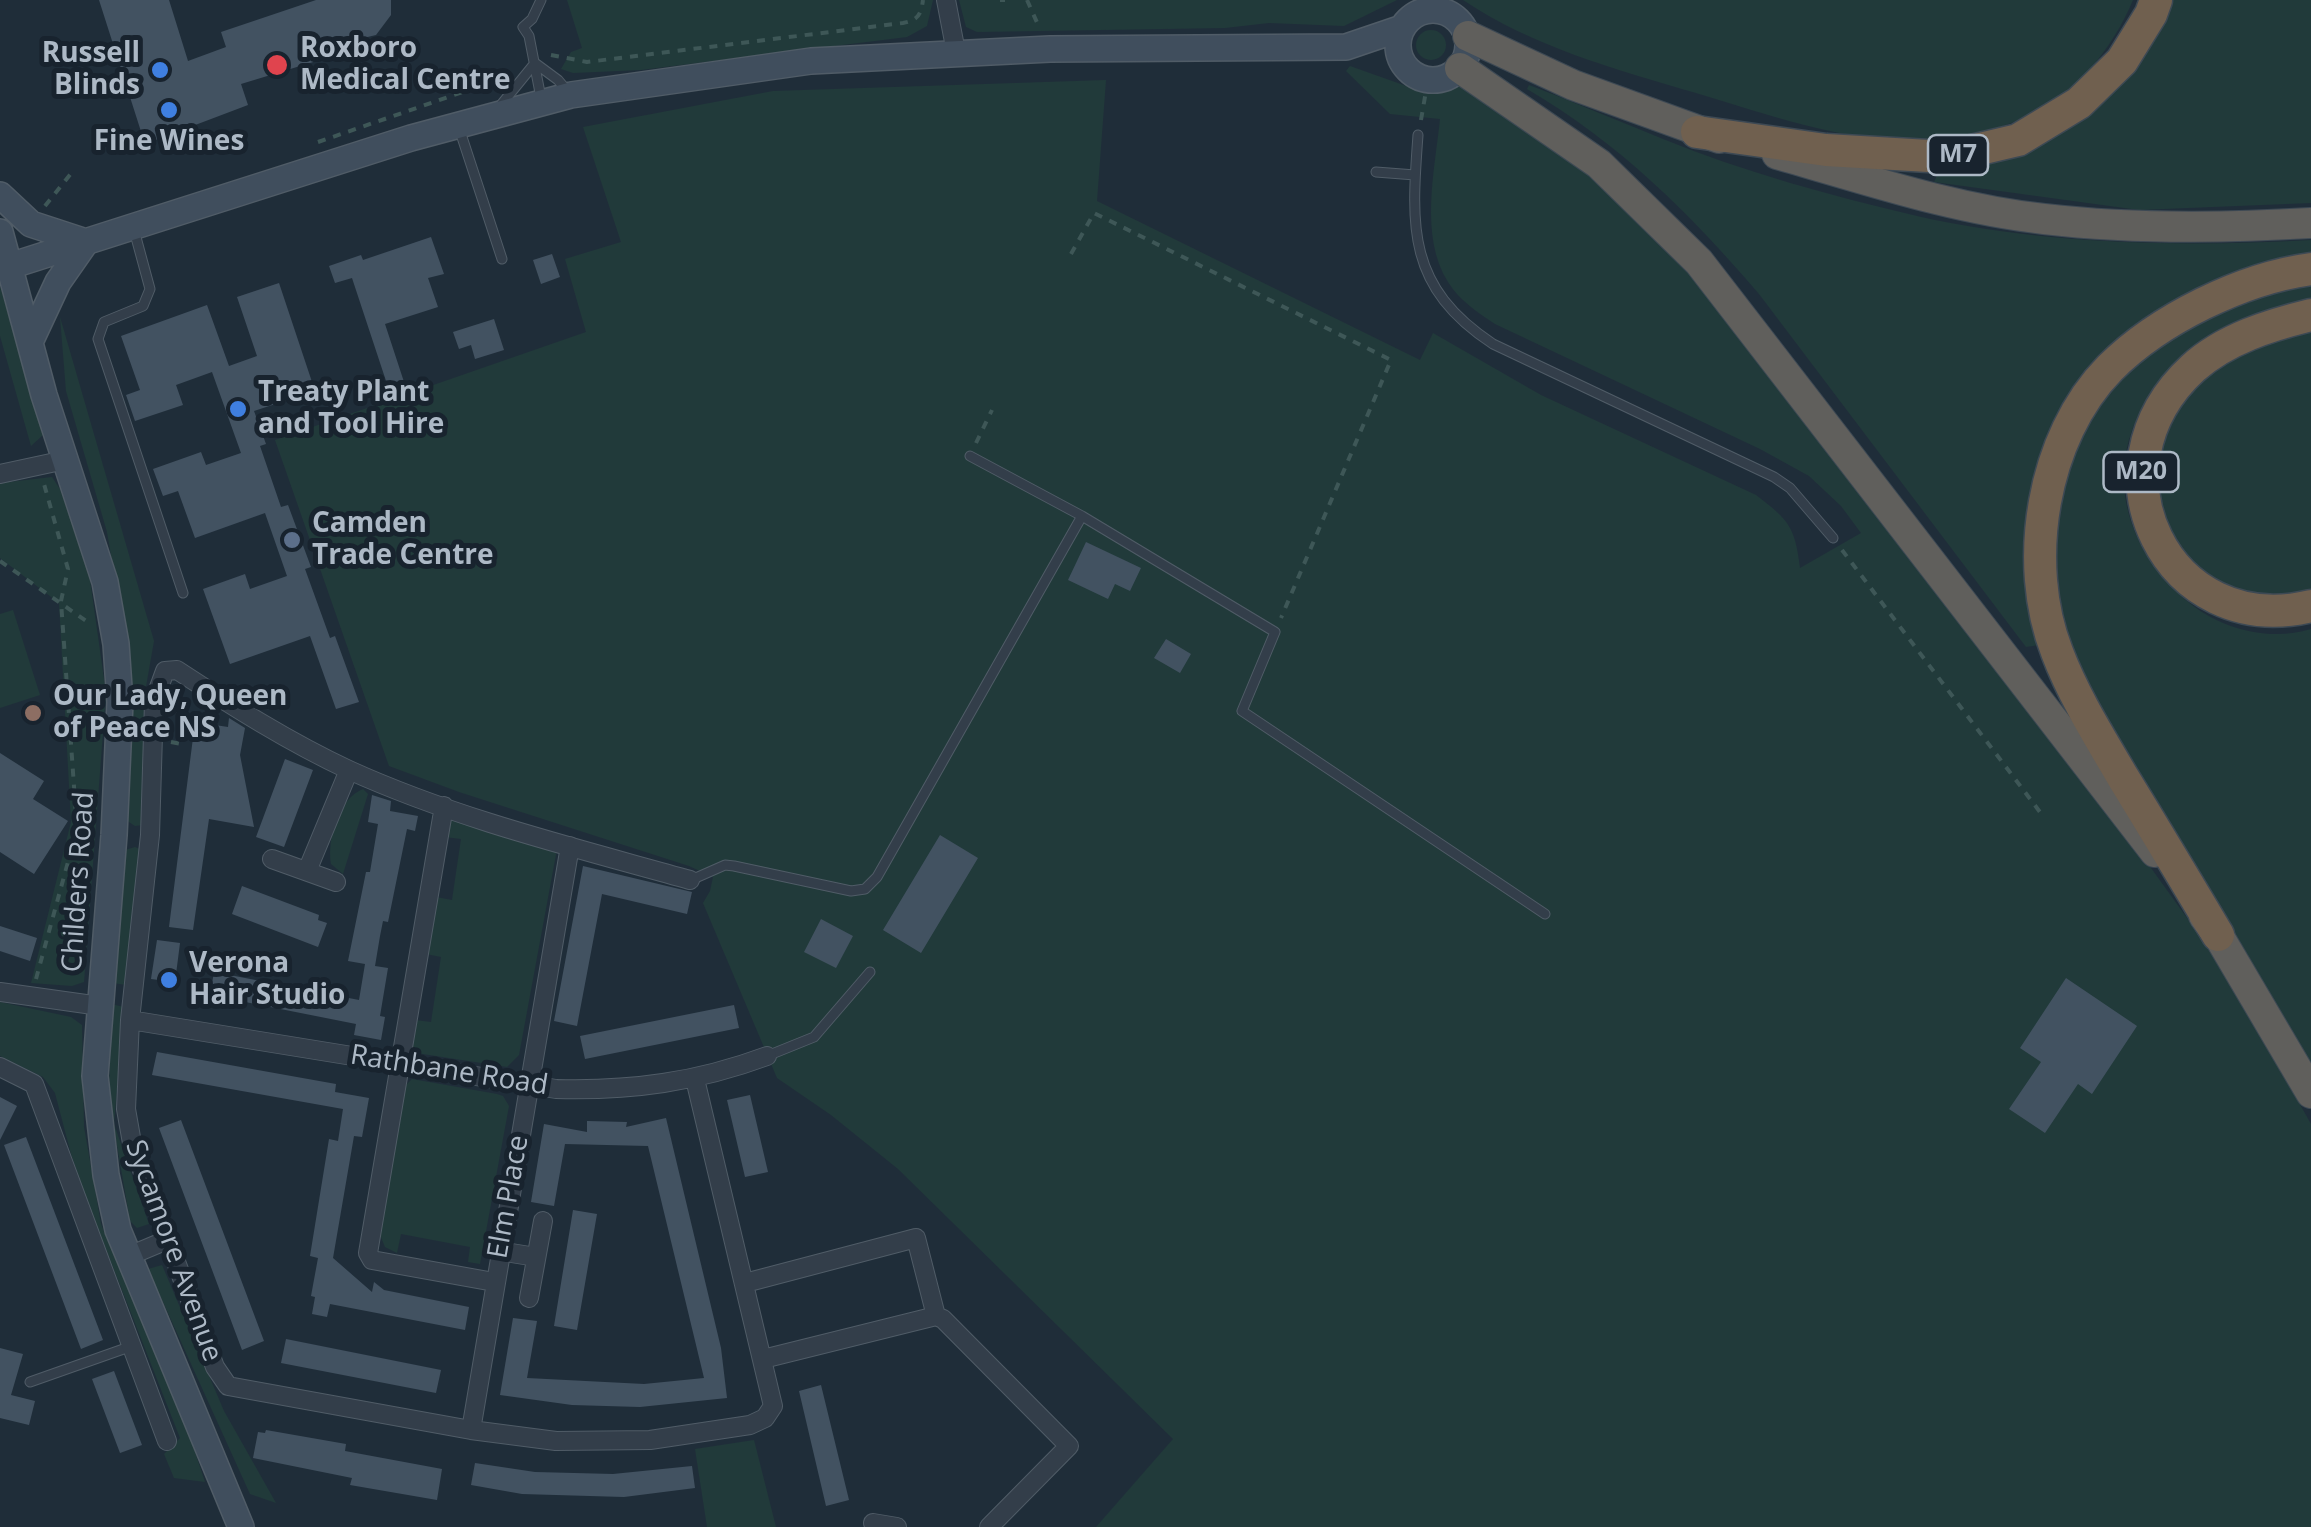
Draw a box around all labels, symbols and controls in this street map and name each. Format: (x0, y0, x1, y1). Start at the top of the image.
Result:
place label: Roxboro Medical Centre (300, 32, 511, 98)
place label: Russell Blinds (42, 37, 140, 103)
marker: Roxboro Medical Centre (264, 52, 290, 78)
marker: Russell Blinds (149, 59, 171, 81)
marker: Fine Wines (158, 99, 180, 121)
place label: Fine Wines (94, 125, 244, 159)
road number: M7 (1928, 135, 1988, 175)
place label: Treaty Plant and Tool Hire (258, 376, 444, 442)
marker: Treaty Plant and Tool Hire (227, 398, 249, 420)
road number: M20 (2104, 452, 2178, 492)
place label: Camden Trade Centre (312, 507, 494, 573)
marker: Camden Trade Centre (281, 529, 303, 551)
place label: Our Lady, Queen of Peace NS (53, 680, 287, 746)
marker: Our Lady, Queen of Peace NS (22, 702, 44, 724)
street label: Childers Road (56, 791, 102, 973)
place label: Verona Hair Studio (189, 947, 345, 1013)
marker: Verona Hair Studio (158, 969, 180, 991)
street label: Rathbane Road (348, 1039, 550, 1103)
street label: Elm Place (482, 1133, 536, 1261)
street label: Sycamore Avenue (117, 1136, 229, 1366)

